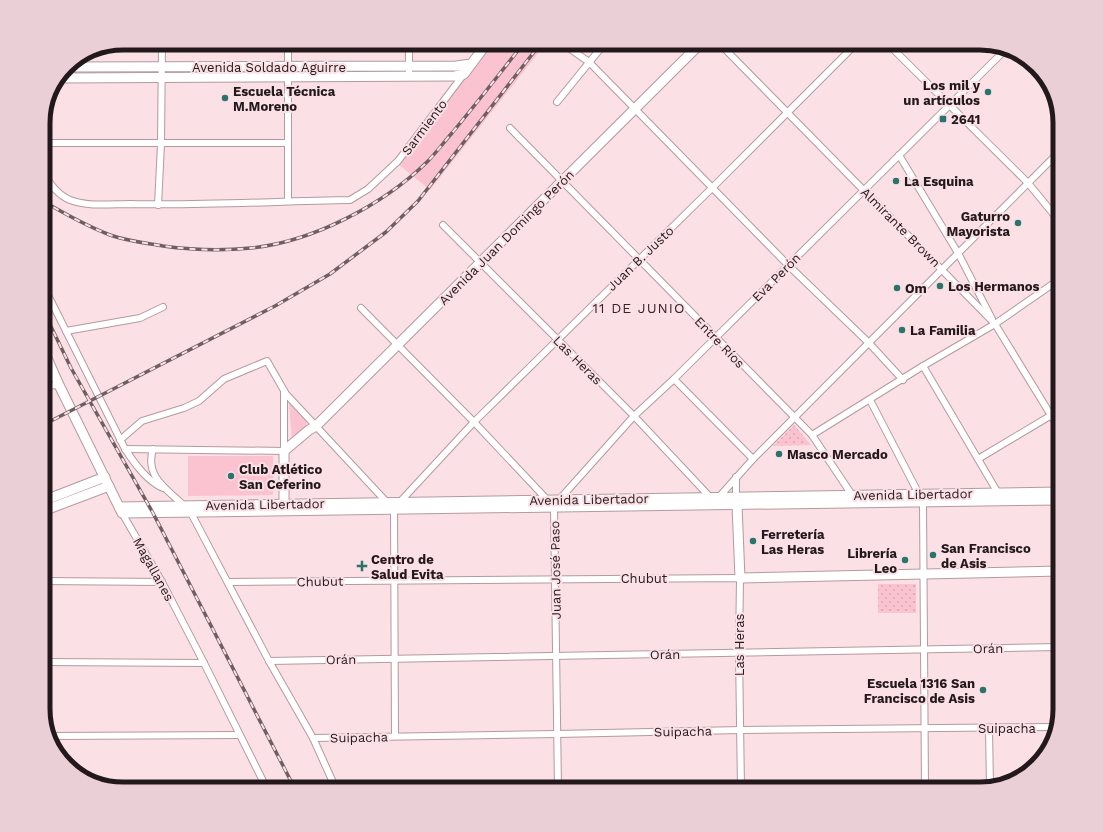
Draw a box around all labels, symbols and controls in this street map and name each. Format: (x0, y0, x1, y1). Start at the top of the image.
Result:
street label: Avenida Soldado Aguirre (192, 60, 346, 75)
place label: Los mil y un artículos (903, 78, 981, 108)
place label: Escuela Técnica M.Moreno (233, 84, 336, 114)
marker: Los mil y un artículos (983, 87, 993, 97)
marker: Escuela Técnica M.Moreno (220, 93, 230, 103)
street label: Sarmiento (399, 97, 450, 158)
place label: 2641 (951, 112, 980, 127)
marker: 2641 (938, 114, 948, 124)
street label: Avenida Juan Domingo Perón (436, 167, 577, 308)
place label: La Esquina (904, 174, 974, 189)
marker: La Esquina (891, 176, 901, 186)
street label: Almirante Brown (858, 184, 944, 270)
place label: Gaturro Mayorista (946, 209, 1010, 239)
marker: Gaturro Mayorista (1013, 218, 1023, 228)
street label: Juan B. Justo (604, 223, 677, 294)
street label: Eva Perón (749, 250, 804, 305)
place label: Los Hermanos (948, 279, 1040, 294)
place label: Om (905, 281, 927, 296)
marker: Los Hermanos (935, 281, 945, 291)
marker: Om (892, 283, 902, 293)
district label: 11 DE JUNIO (593, 300, 685, 316)
street label: Entre Ríos (692, 314, 748, 371)
place label: La Familia (910, 323, 976, 338)
marker: La Familia (897, 325, 907, 335)
street label: Las Heras (550, 333, 605, 388)
place label: Masco Mercado (787, 447, 888, 462)
marker: Masco Mercado (774, 449, 784, 459)
place label: Club Atlético San Ceferino (239, 462, 322, 492)
marker: Club Atlético San Ceferino (226, 471, 236, 481)
street label: Avenida Libertador (853, 486, 973, 503)
street label: Avenida Libertador (529, 491, 649, 508)
street label: Avenida Libertador (205, 496, 325, 513)
street label: Juan José Paso (547, 520, 564, 619)
place label: Ferretería Las Heras (761, 527, 825, 557)
street label: Magallanes (130, 535, 177, 604)
marker: Ferretería Las Heras (748, 536, 758, 546)
place label: San Francisco de Asis (941, 541, 1031, 571)
place label: Librería Leo (847, 546, 897, 576)
marker: San Francisco de Asis (928, 550, 938, 560)
place label: Centro de Salud Evita (371, 552, 444, 582)
marker: Librería Leo (900, 555, 910, 565)
marker: Centro de Salud Evita (356, 560, 368, 572)
street label: Chubut (621, 571, 668, 586)
street label: Chubut (297, 574, 344, 589)
street label: Las Heras (732, 614, 747, 676)
street label: Orán (973, 641, 1003, 656)
street label: Orán (650, 647, 680, 662)
street label: Orán (326, 652, 356, 667)
place label: Escuela 1316 San Francisco de Asis (864, 676, 975, 706)
marker: Escuela 1316 San Francisco de Asis (978, 685, 988, 695)
street label: Suipacha (978, 721, 1037, 736)
street label: Suipacha (654, 723, 713, 740)
street label: Suipacha (330, 729, 389, 746)

